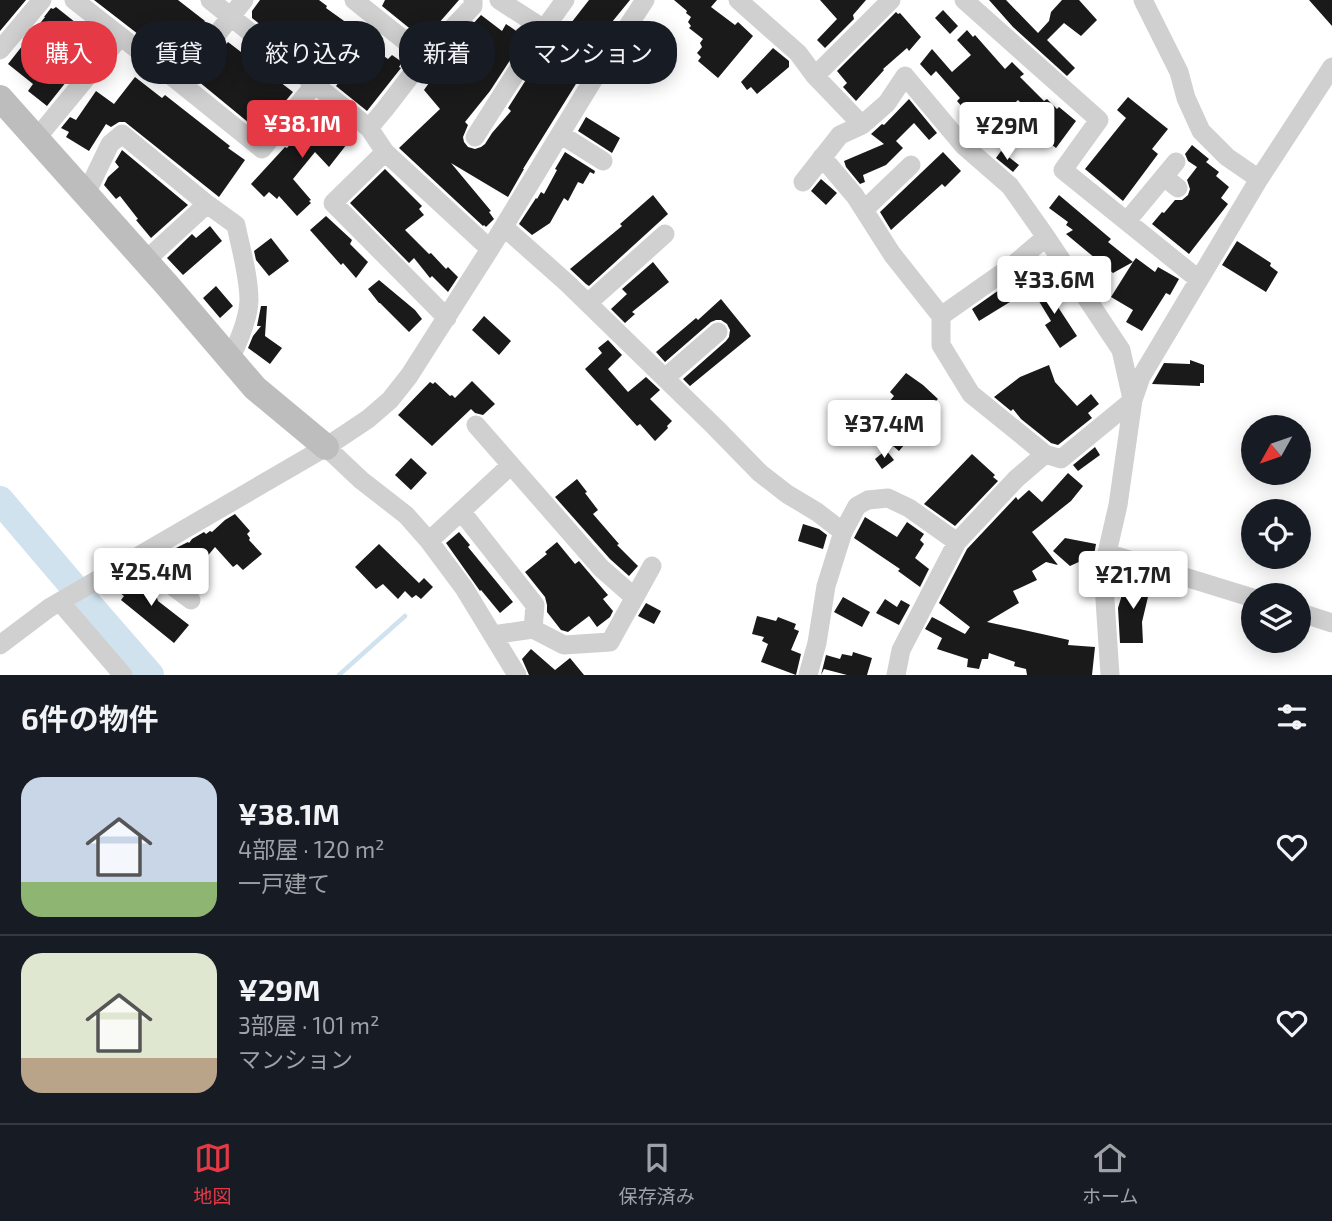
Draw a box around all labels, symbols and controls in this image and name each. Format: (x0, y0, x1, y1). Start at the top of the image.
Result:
chip: 購入 (21, 21, 117, 84)
chip: 賃貸 (131, 21, 227, 84)
chip: 絞り込み (241, 21, 385, 84)
chip: 新着 (399, 21, 495, 84)
chip: マンション (509, 21, 677, 84)
pin: ¥38.1M (245, 100, 359, 160)
pin: ¥29M (966, 102, 1048, 162)
text: ¥38.1M (263, 109, 341, 137)
text: ¥29M (975, 111, 1039, 139)
pin: ¥33.6M (997, 256, 1111, 316)
text: ¥33.6M (1013, 265, 1095, 293)
pin: ¥37.4M (827, 400, 941, 460)
text: ¥37.4M (844, 409, 924, 437)
north arrow (1241, 415, 1311, 485)
map controls (1241, 415, 1311, 653)
button: locate (1241, 499, 1311, 569)
pin: ¥25.4M (94, 548, 208, 608)
pin: ¥21.7M (1076, 552, 1190, 611)
text: ¥25.4M (110, 557, 192, 585)
text: ¥21.7M (1095, 560, 1171, 588)
button: layers (1241, 583, 1311, 653)
icon: filters (1273, 698, 1311, 736)
text: 6件の物件 (21, 700, 159, 736)
text: ¥38.1M (238, 795, 340, 831)
icon: home (77, 805, 161, 889)
icon: heart (1273, 828, 1311, 866)
text: 4部屋 · 120 m² (238, 835, 385, 863)
text: 一戸建て (238, 869, 330, 897)
text: ¥29M (238, 971, 321, 1007)
icon: home (77, 981, 161, 1065)
icon: heart (1273, 1004, 1311, 1042)
text: 3部屋 · 101 m² (238, 1011, 379, 1039)
text: マンション (238, 1045, 353, 1073)
tab: 地図 (194, 1139, 232, 1208)
tab: 保存済み (619, 1139, 695, 1208)
tab: ホーム (1082, 1139, 1138, 1208)

